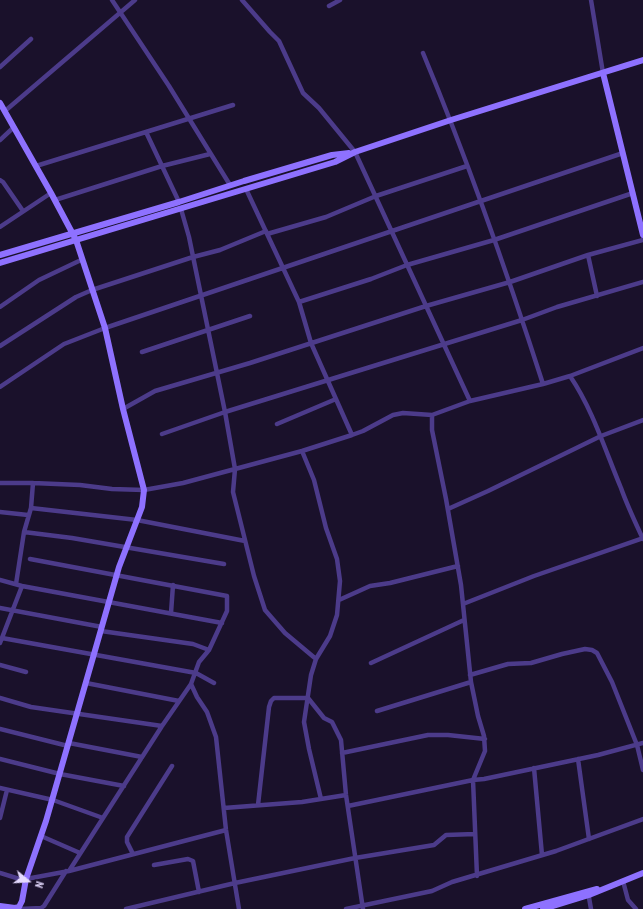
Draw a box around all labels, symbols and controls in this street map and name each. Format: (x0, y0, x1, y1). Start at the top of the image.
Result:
north arrow (8, 861, 48, 901)
text: N (32, 880, 47, 890)

